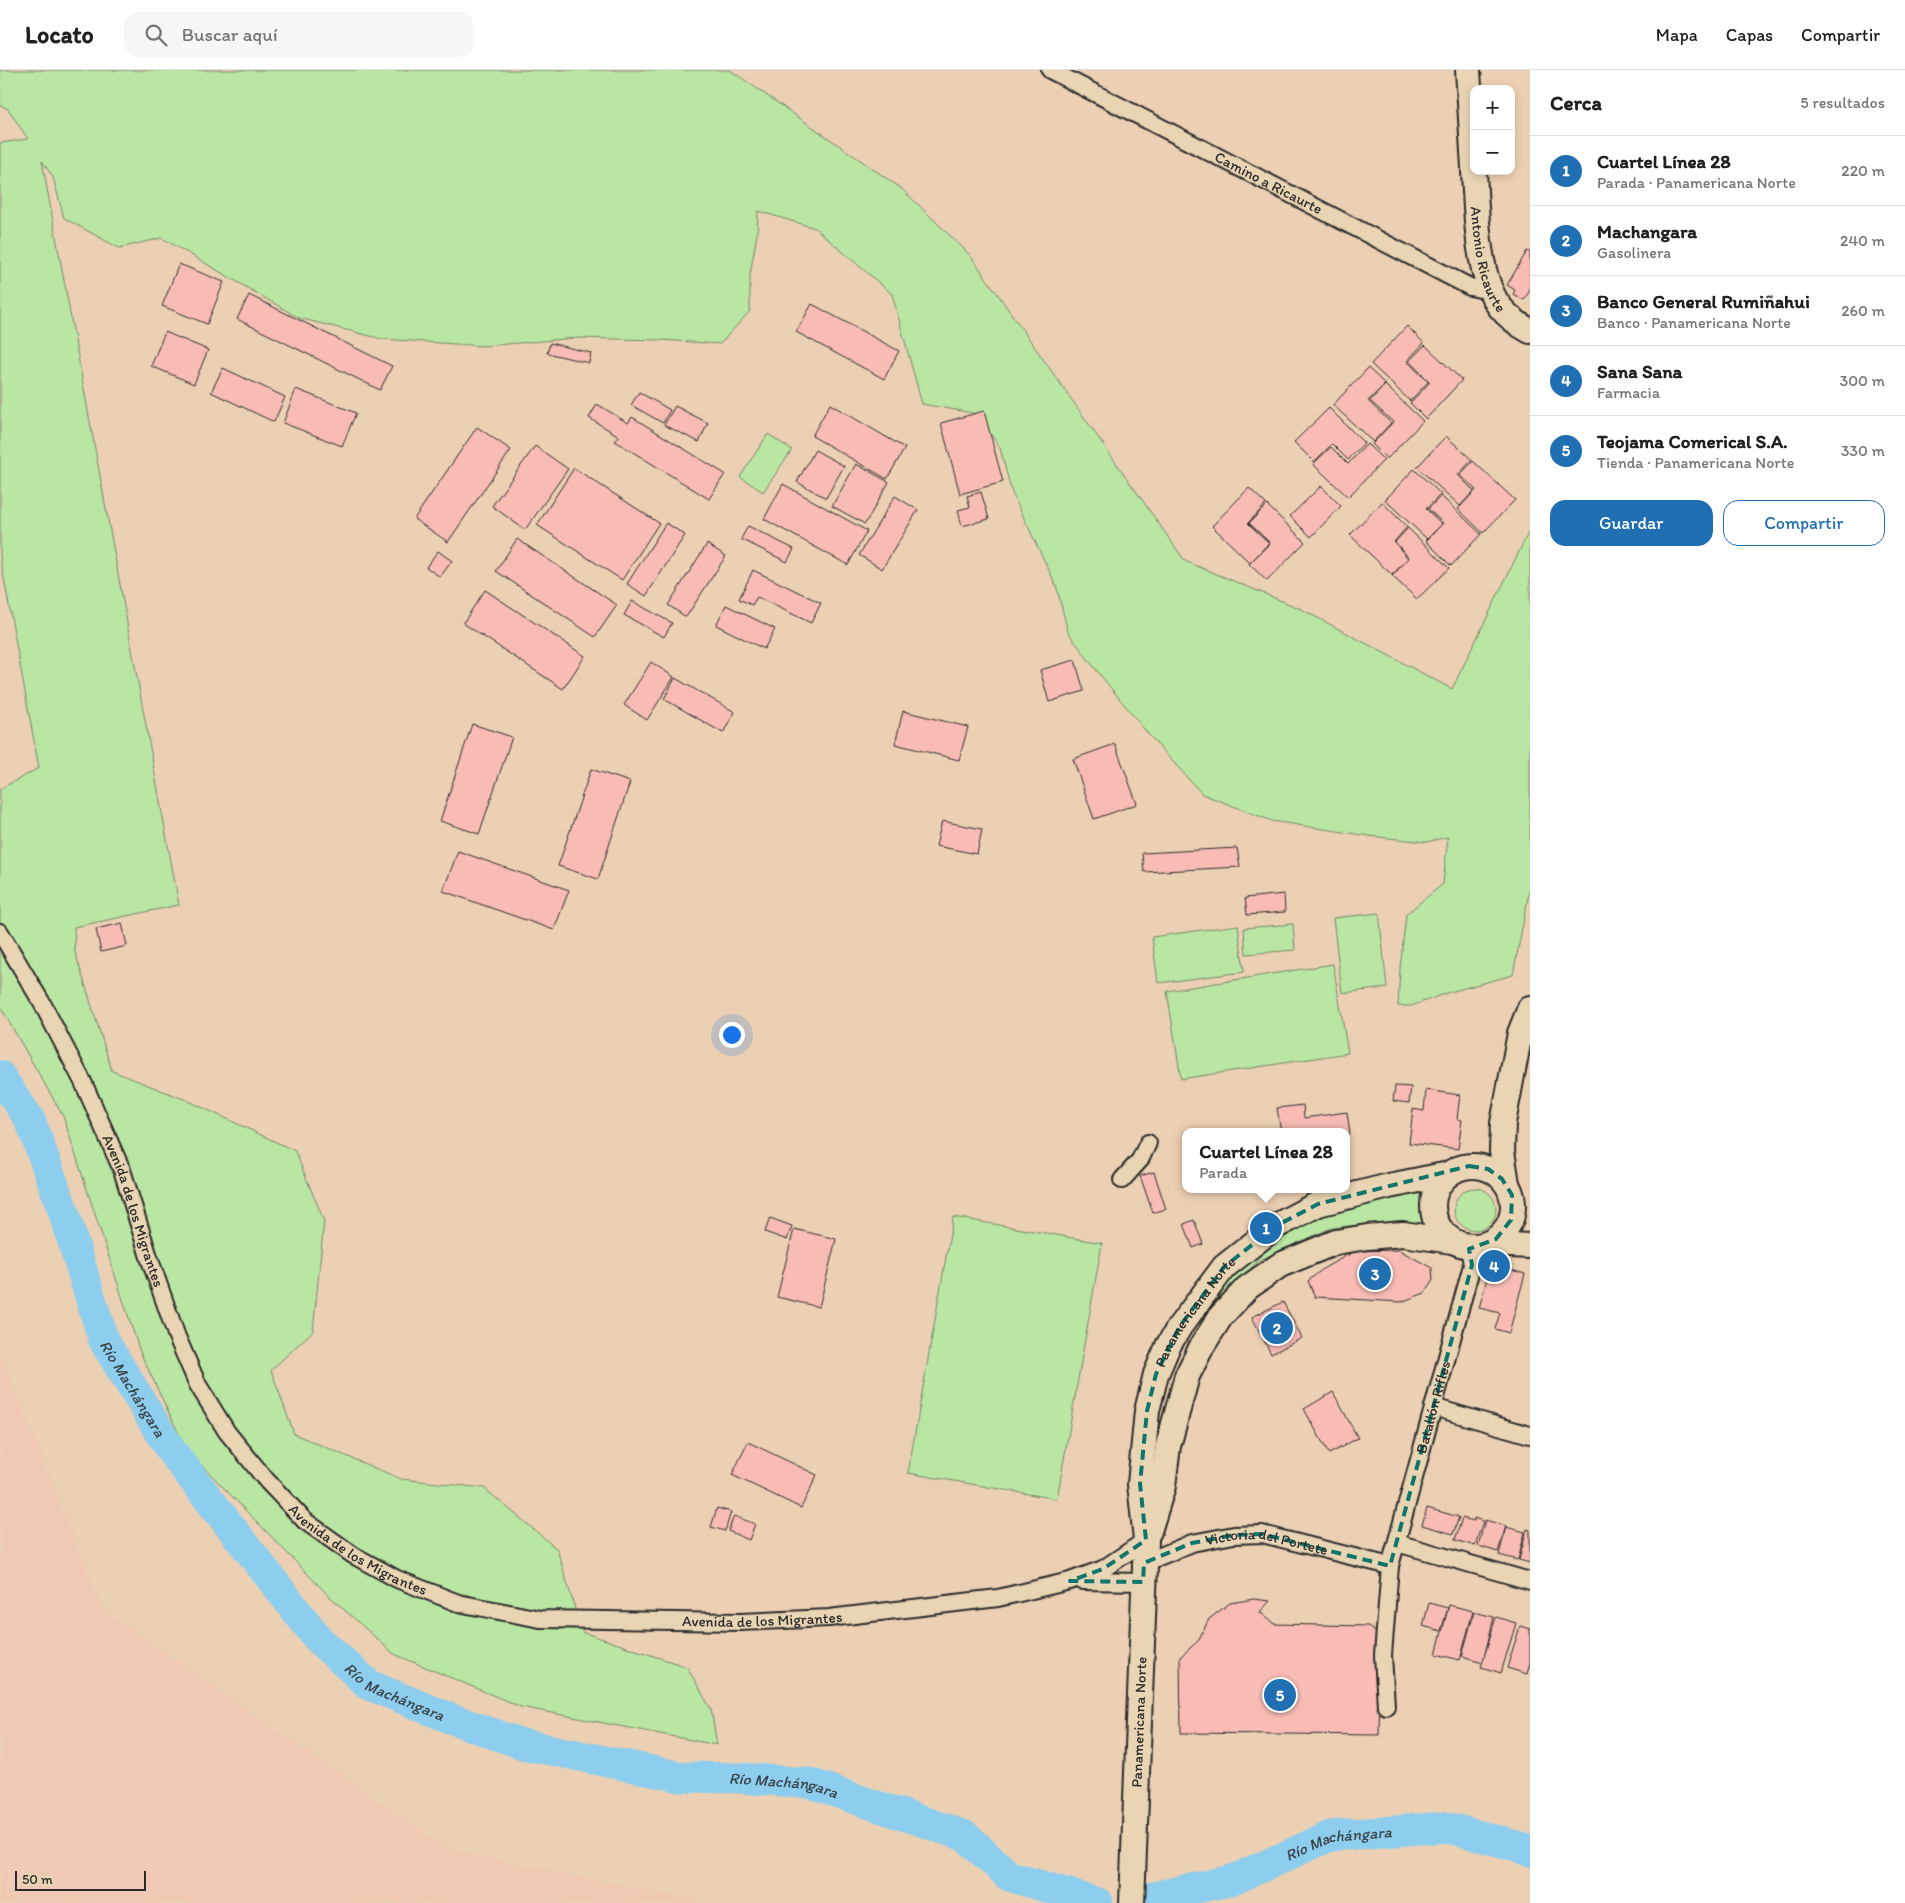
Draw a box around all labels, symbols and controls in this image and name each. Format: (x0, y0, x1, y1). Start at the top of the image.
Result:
search box (124, 12, 474, 57)
text: Locato (25, 20, 94, 49)
icon: search (142, 21, 170, 49)
text: Buscar aquí (182, 23, 278, 46)
text: Mapa (1656, 24, 1698, 46)
text: Capas (1726, 24, 1773, 46)
text: Compartir (1801, 24, 1880, 46)
map controls (1470, 85, 1515, 175)
button: + (1470, 85, 1515, 130)
text: Cerca (1550, 90, 1602, 115)
text: 5 resultados (1800, 93, 1885, 112)
button: − (1470, 130, 1515, 175)
street label: Camino a Ricaurte (1212, 148, 1325, 218)
text: Cuartel Línea 28 (1597, 150, 1731, 173)
text: 1 (1562, 161, 1570, 180)
text: 220 m (1841, 161, 1885, 180)
text: Parada · Panamericana Norte (1597, 173, 1796, 192)
street label: Antonio Ricaurte (1467, 206, 1510, 316)
text: Machangara (1597, 220, 1697, 243)
text: 2 (1562, 231, 1570, 250)
text: 240 m (1840, 231, 1885, 250)
text: Gasolinera (1597, 243, 1671, 262)
text: Banco General Rumiñahui (1597, 290, 1810, 313)
text: 3 (1562, 301, 1570, 320)
text: 260 m (1841, 301, 1885, 320)
text: Banco · Panamericana Norte (1597, 313, 1791, 332)
text: Sana Sana (1597, 360, 1683, 383)
text: 4 (1561, 371, 1571, 390)
text: 300 m (1840, 371, 1885, 390)
text: Farmacia (1597, 383, 1660, 402)
text: Teojama Comerical S.A. (1597, 430, 1788, 453)
text: 5 (1562, 441, 1570, 460)
text: 330 m (1841, 441, 1885, 460)
text: Tienda · Panamericana Norte (1597, 453, 1794, 472)
button: Guardar (1550, 500, 1713, 546)
button: Compartir (1723, 500, 1885, 546)
your location (719, 1022, 745, 1048)
popup (1182, 1128, 1350, 1193)
street label: Avenida de los Migrantes (98, 1132, 168, 1290)
text: Cuartel Línea 28 (1199, 1140, 1333, 1163)
text: Parada (1199, 1163, 1247, 1182)
pin: 1 (1250, 1209, 1282, 1247)
pin: 4 (1478, 1247, 1510, 1285)
street label: Panamericana Norte (1151, 1252, 1239, 1370)
pin: 3 (1359, 1255, 1391, 1293)
pin: 2 (1261, 1309, 1293, 1347)
water label: Río Machángara (96, 1336, 170, 1441)
street label: Batallón Rifles (1412, 1359, 1455, 1455)
street label: Avenida de los Migrantes (285, 1500, 430, 1599)
street label: Victoria del Portete (1204, 1524, 1330, 1559)
street label: Avenida de los Migrantes (682, 1607, 844, 1631)
street label: Panamericana Norte (1127, 1656, 1150, 1788)
water label: Río Machángara (341, 1658, 448, 1725)
pin: 5 (1264, 1676, 1296, 1714)
water label: Río Machángara (729, 1768, 841, 1802)
water label: Río Machángara (1282, 1822, 1393, 1865)
scale bar (15, 1868, 146, 1891)
text: 50 m (22, 1871, 53, 1888)

